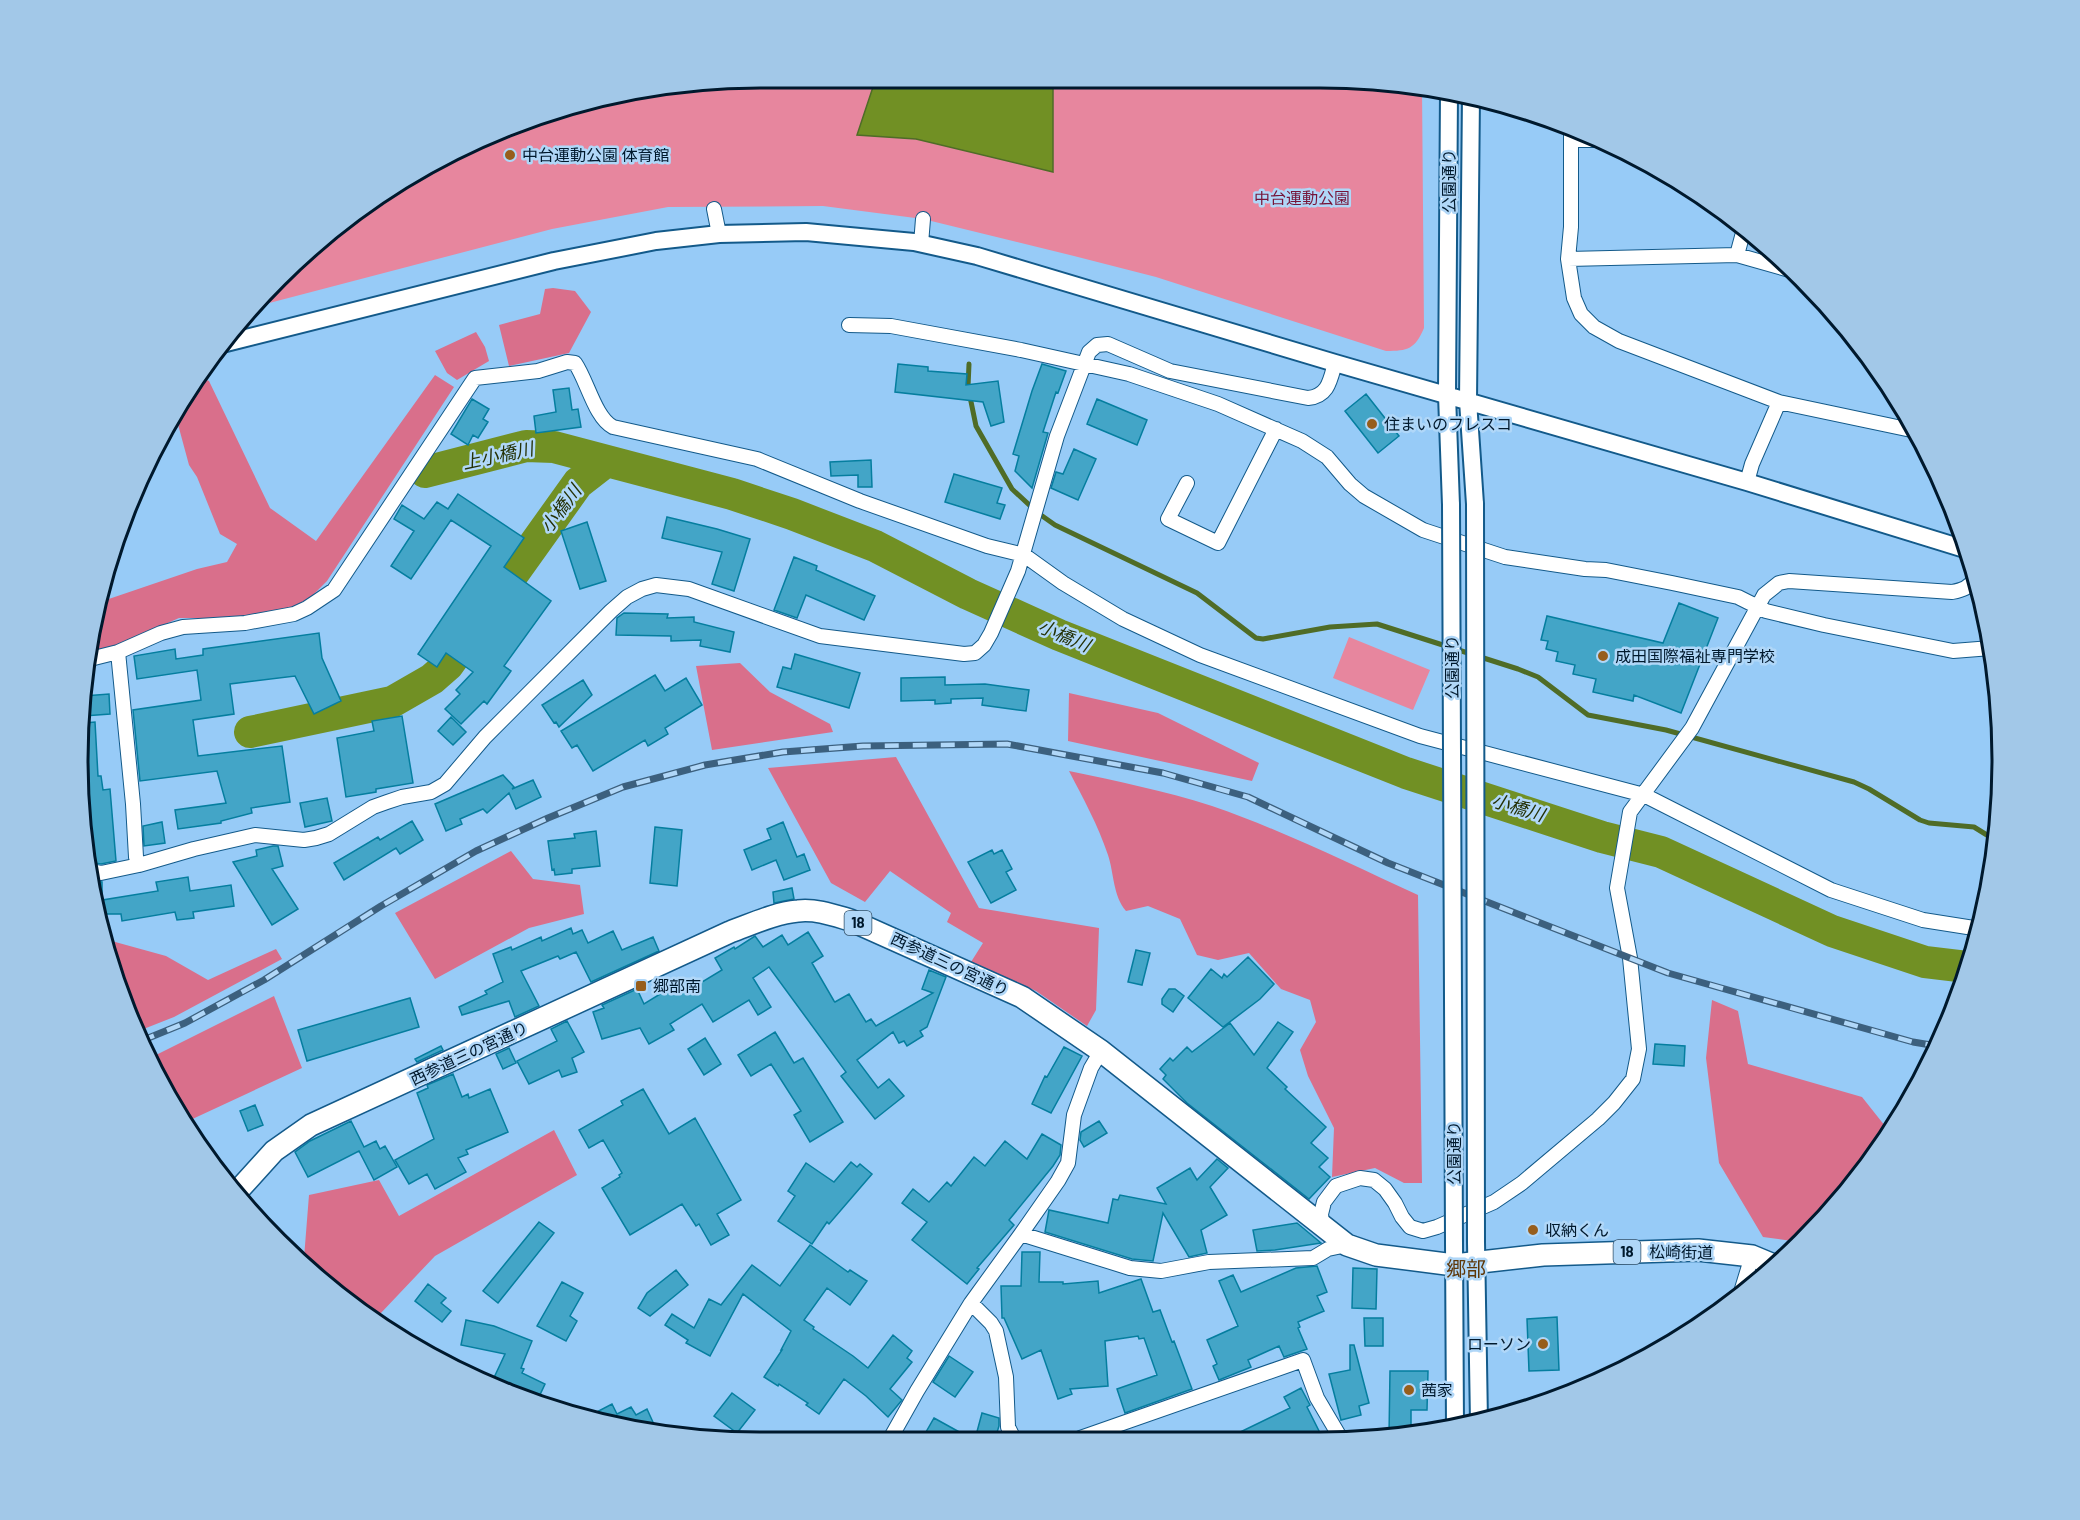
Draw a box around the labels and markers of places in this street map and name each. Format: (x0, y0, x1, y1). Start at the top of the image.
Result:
place label: 中台運動公園 体育館 (522, 145, 669, 164)
marker: 中台運動公園 体育館 (503, 148, 517, 162)
place label: 住まいのフレスコ (1384, 414, 1512, 433)
marker: 住まいのフレスコ (1365, 417, 1379, 431)
place label: 成田国際福祉専門学校 (1615, 646, 1775, 665)
marker: 成田国際福祉専門学校 (1596, 649, 1610, 663)
place label: 郷部南 (653, 976, 701, 995)
marker: 郷部南 (634, 979, 648, 993)
place label: 収納くん (1545, 1220, 1609, 1239)
marker: 収納くん (1526, 1223, 1540, 1237)
place label: ローソン (1467, 1334, 1531, 1353)
marker: ローソン (1536, 1337, 1550, 1351)
place label: 茜家 (1421, 1380, 1453, 1399)
marker: 茜家 (1402, 1383, 1416, 1397)

